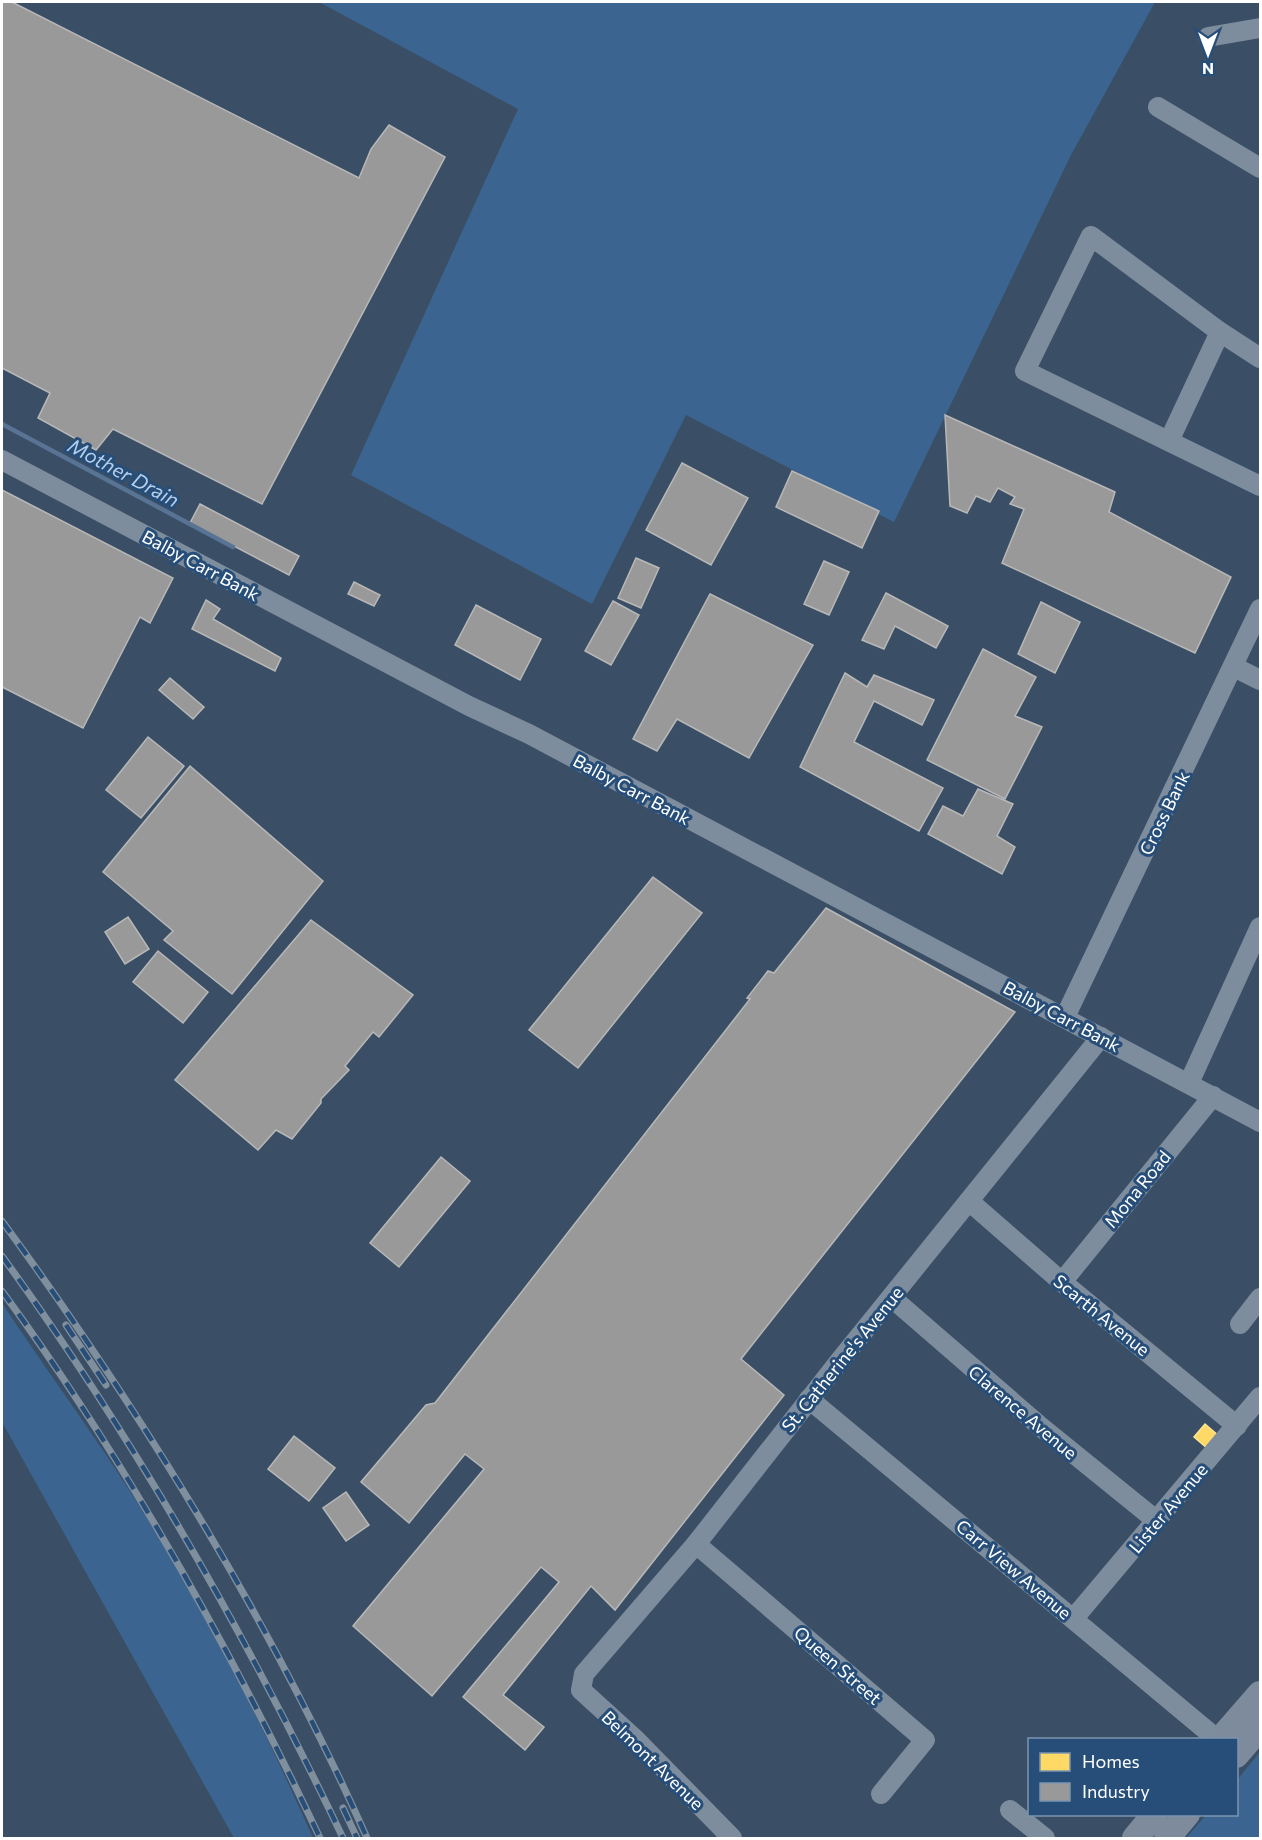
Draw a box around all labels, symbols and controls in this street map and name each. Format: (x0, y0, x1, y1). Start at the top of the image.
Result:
north arrow (1178, 24, 1238, 84)
text: N (1202, 60, 1214, 79)
water label: Mother Drain (64, 433, 184, 511)
street label: Balby Carr Bank (139, 525, 264, 605)
street label: Balby Carr Bank (570, 749, 695, 829)
street label: Cross Bank (1134, 767, 1194, 859)
street label: Balby Carr Bank (1000, 976, 1125, 1056)
street label: Mona Road (1099, 1146, 1175, 1232)
street label: Scarth Avenue (1050, 1270, 1154, 1360)
street label: St. Catherine's Avenue (776, 1282, 908, 1436)
street label: Clarence Avenue (964, 1360, 1082, 1464)
street label: Lister Avenue (1124, 1459, 1212, 1557)
street label: Carr View Avenue (952, 1514, 1076, 1624)
street label: Queen Street (790, 1621, 886, 1709)
street label: Belmont Avenue (597, 1706, 709, 1814)
legend (1028, 1738, 1238, 1816)
text: Homes (1082, 1750, 1140, 1772)
text: Industry (1082, 1780, 1150, 1802)

